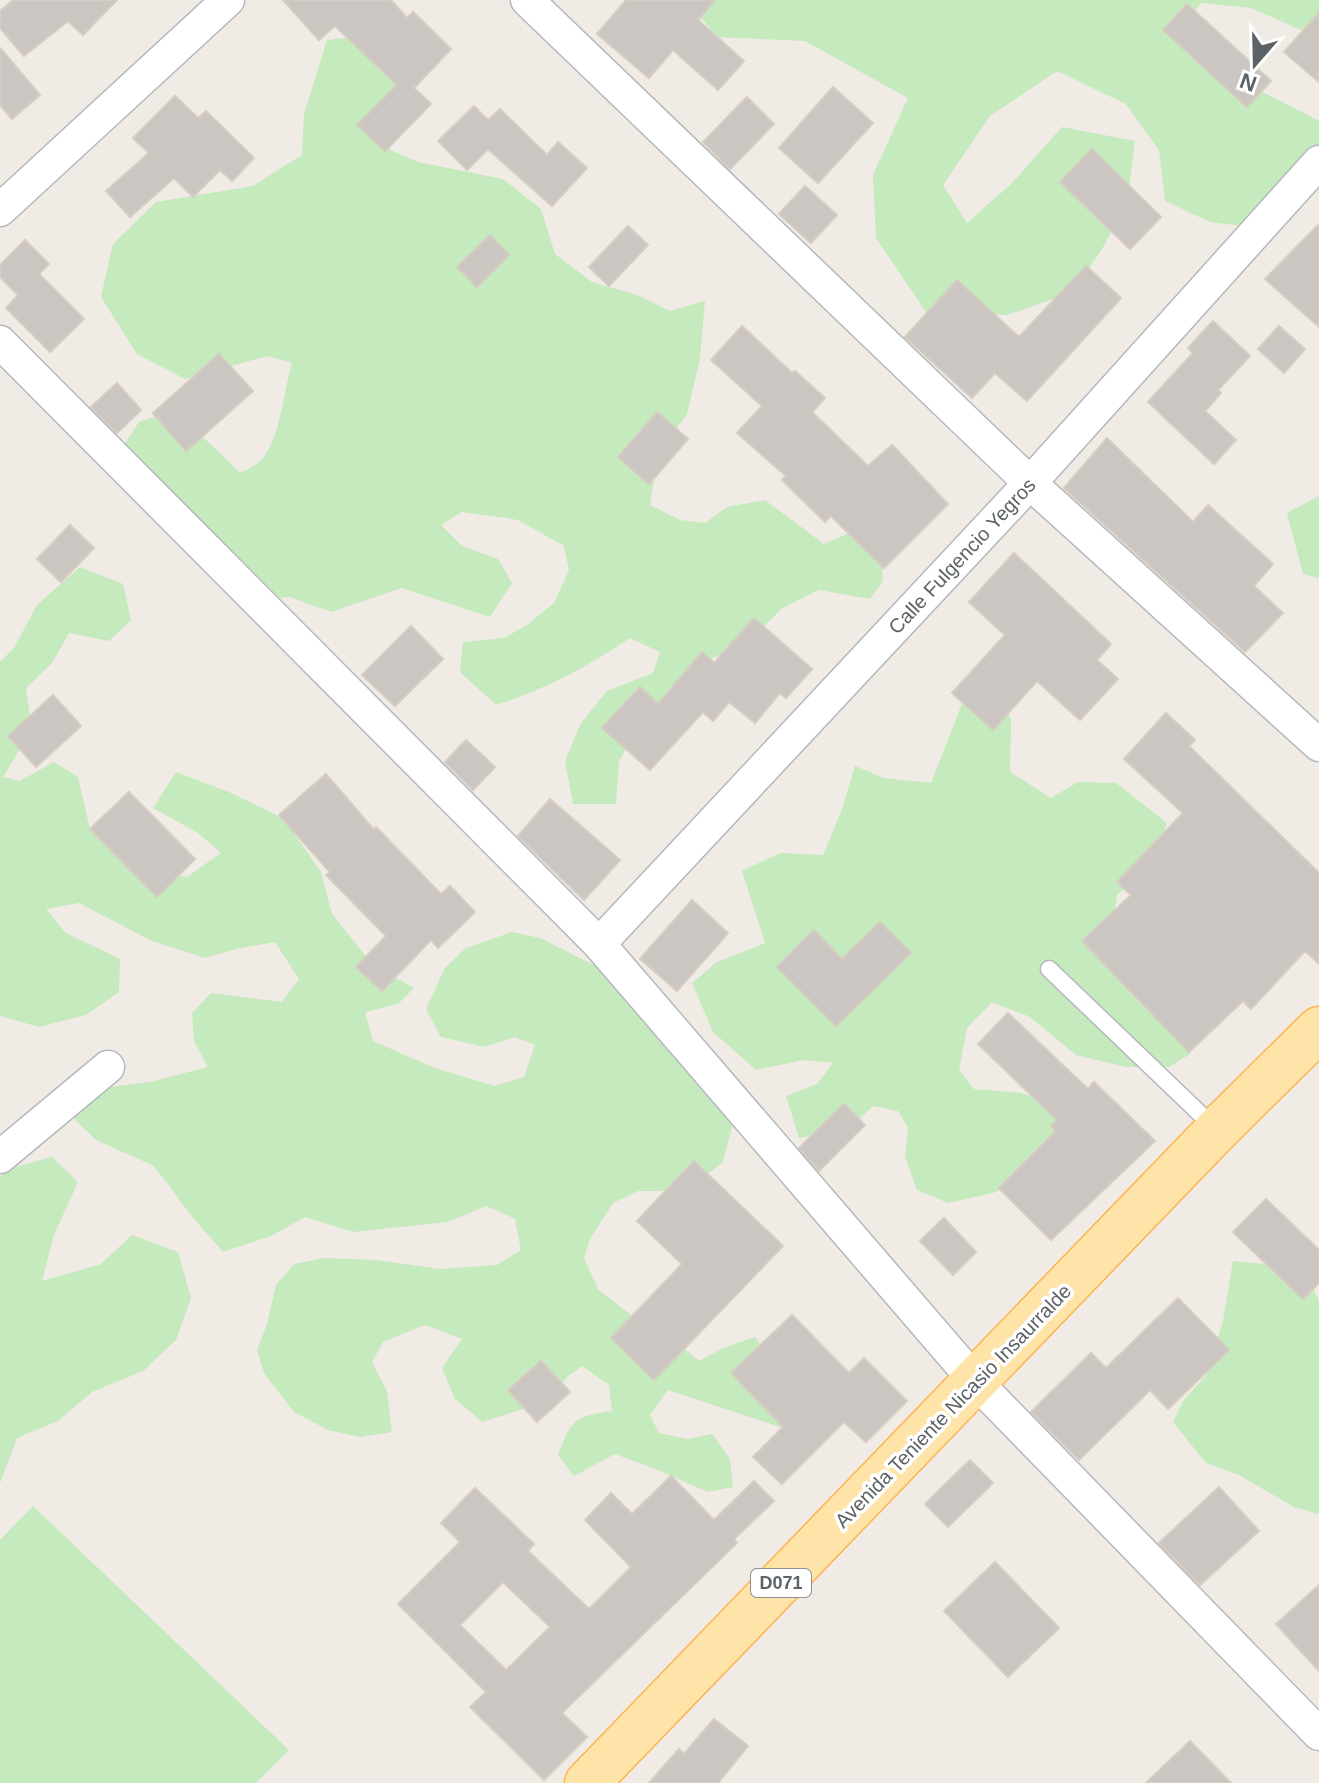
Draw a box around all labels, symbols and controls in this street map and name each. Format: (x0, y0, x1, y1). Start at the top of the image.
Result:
north arrow (1215, 24, 1295, 104)
text: N (1237, 68, 1260, 97)
street label: Calle Fulgencio Yegros (884, 474, 1040, 638)
street label: Avenida Teniente Nicasio Insaurralde (831, 1280, 1075, 1532)
road number: D071 (751, 1569, 811, 1597)

